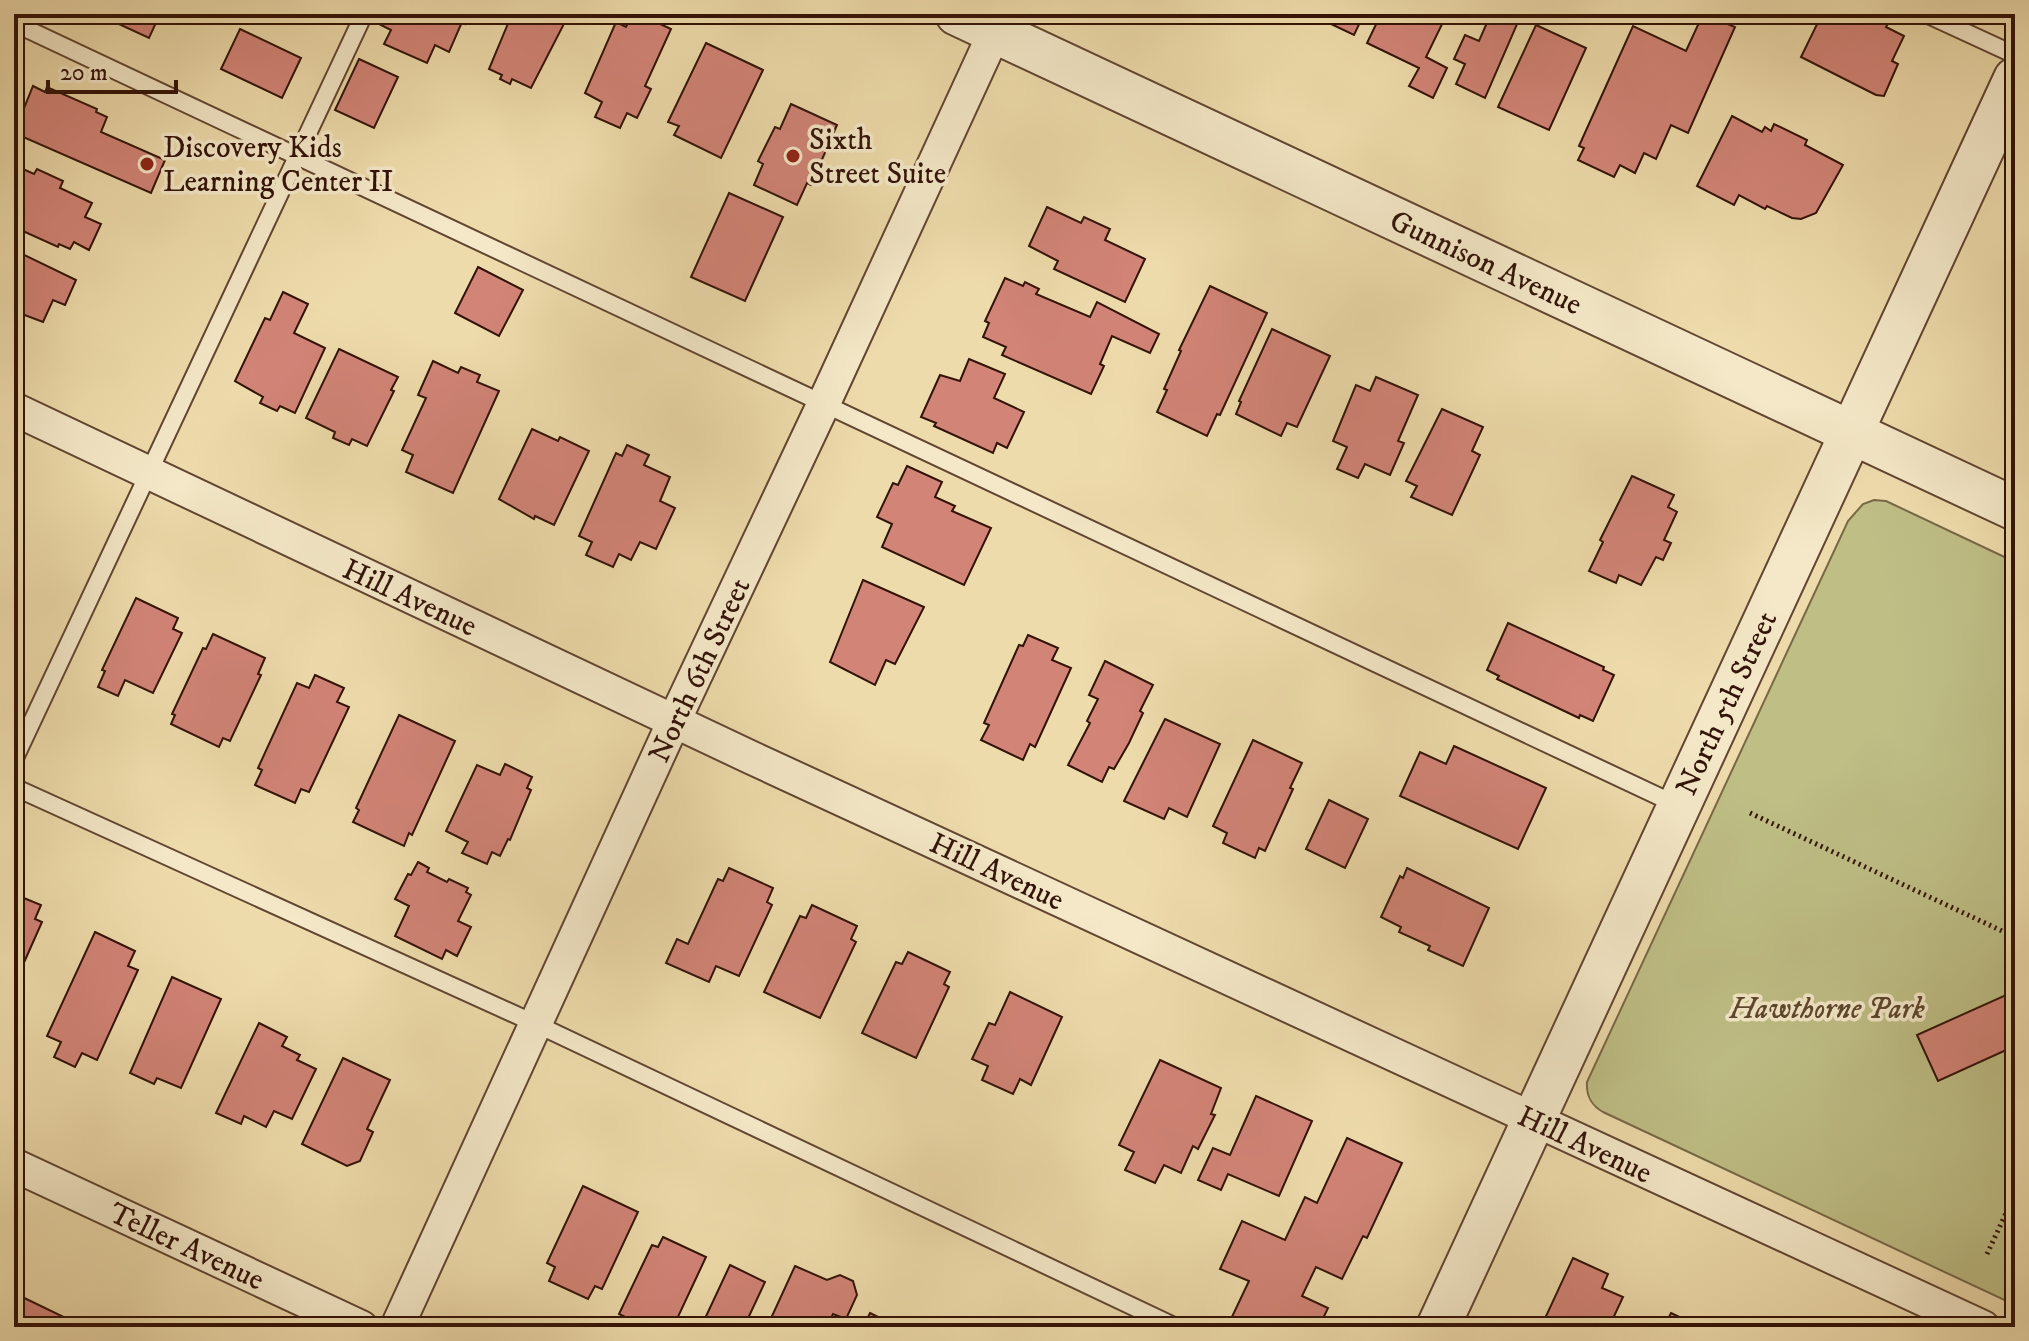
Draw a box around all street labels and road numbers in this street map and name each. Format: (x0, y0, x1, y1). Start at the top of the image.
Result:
street label: Gunnison Avenue (1383, 203, 1587, 324)
street label: Hill Avenue (336, 551, 482, 646)
street label: North 6th Street (641, 572, 759, 769)
street label: North 5th Street (1669, 606, 1786, 802)
street label: Hill Avenue (923, 825, 1069, 920)
street label: Hill Avenue (1511, 1098, 1657, 1193)
street label: Teller Avenue (103, 1195, 270, 1299)

